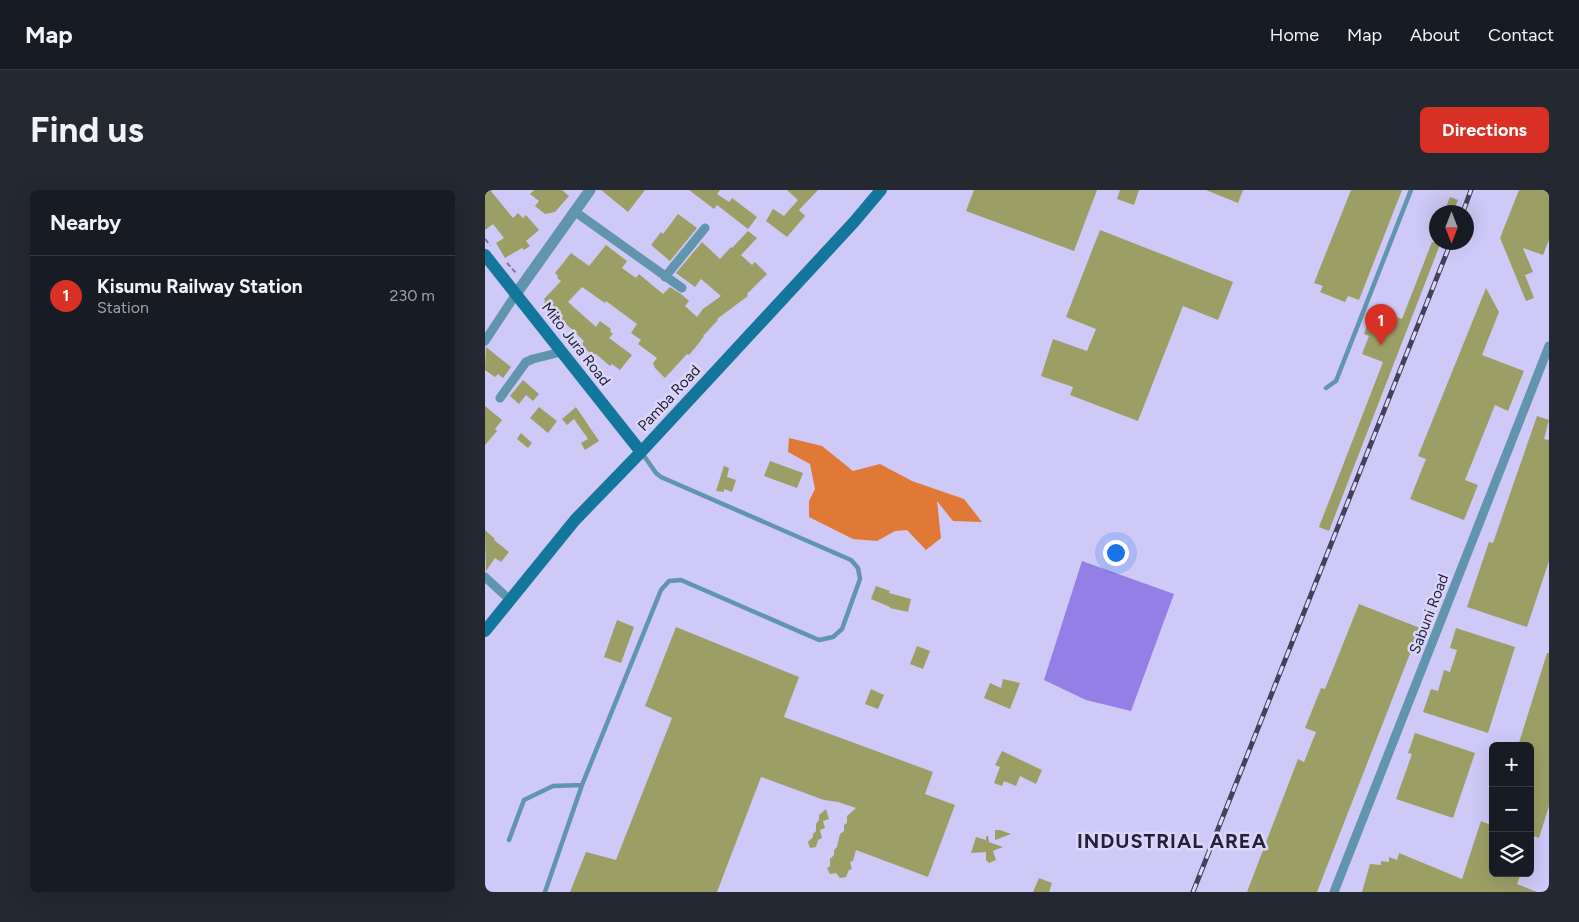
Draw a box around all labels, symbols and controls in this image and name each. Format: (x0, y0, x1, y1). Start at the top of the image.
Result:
text: Map (25, 20, 73, 49)
text: Home (1270, 24, 1319, 46)
text: Map (1347, 24, 1382, 46)
text: About (1410, 24, 1460, 46)
text: Contact (1488, 24, 1554, 46)
button: Directions (1420, 107, 1549, 153)
text: Find us (30, 109, 144, 151)
north arrow (1429, 205, 1474, 250)
text: Nearby (50, 210, 121, 235)
text: Kisumu Railway Station (97, 275, 303, 298)
text: 1 (63, 286, 69, 305)
text: 230 m (390, 286, 435, 305)
text: Station (97, 298, 149, 317)
street label: Mito Jura Road (538, 299, 614, 389)
pin: 1 (1365, 304, 1397, 345)
street label: Pamba Road (634, 361, 704, 435)
your location (1103, 540, 1129, 566)
street label: Sabuni Road (1406, 572, 1452, 656)
map controls (1489, 742, 1534, 877)
button: + (1489, 742, 1534, 787)
button: − (1489, 787, 1534, 832)
district label: INDUSTRIAL AREA (1077, 829, 1267, 853)
button: layers (1489, 832, 1534, 877)

